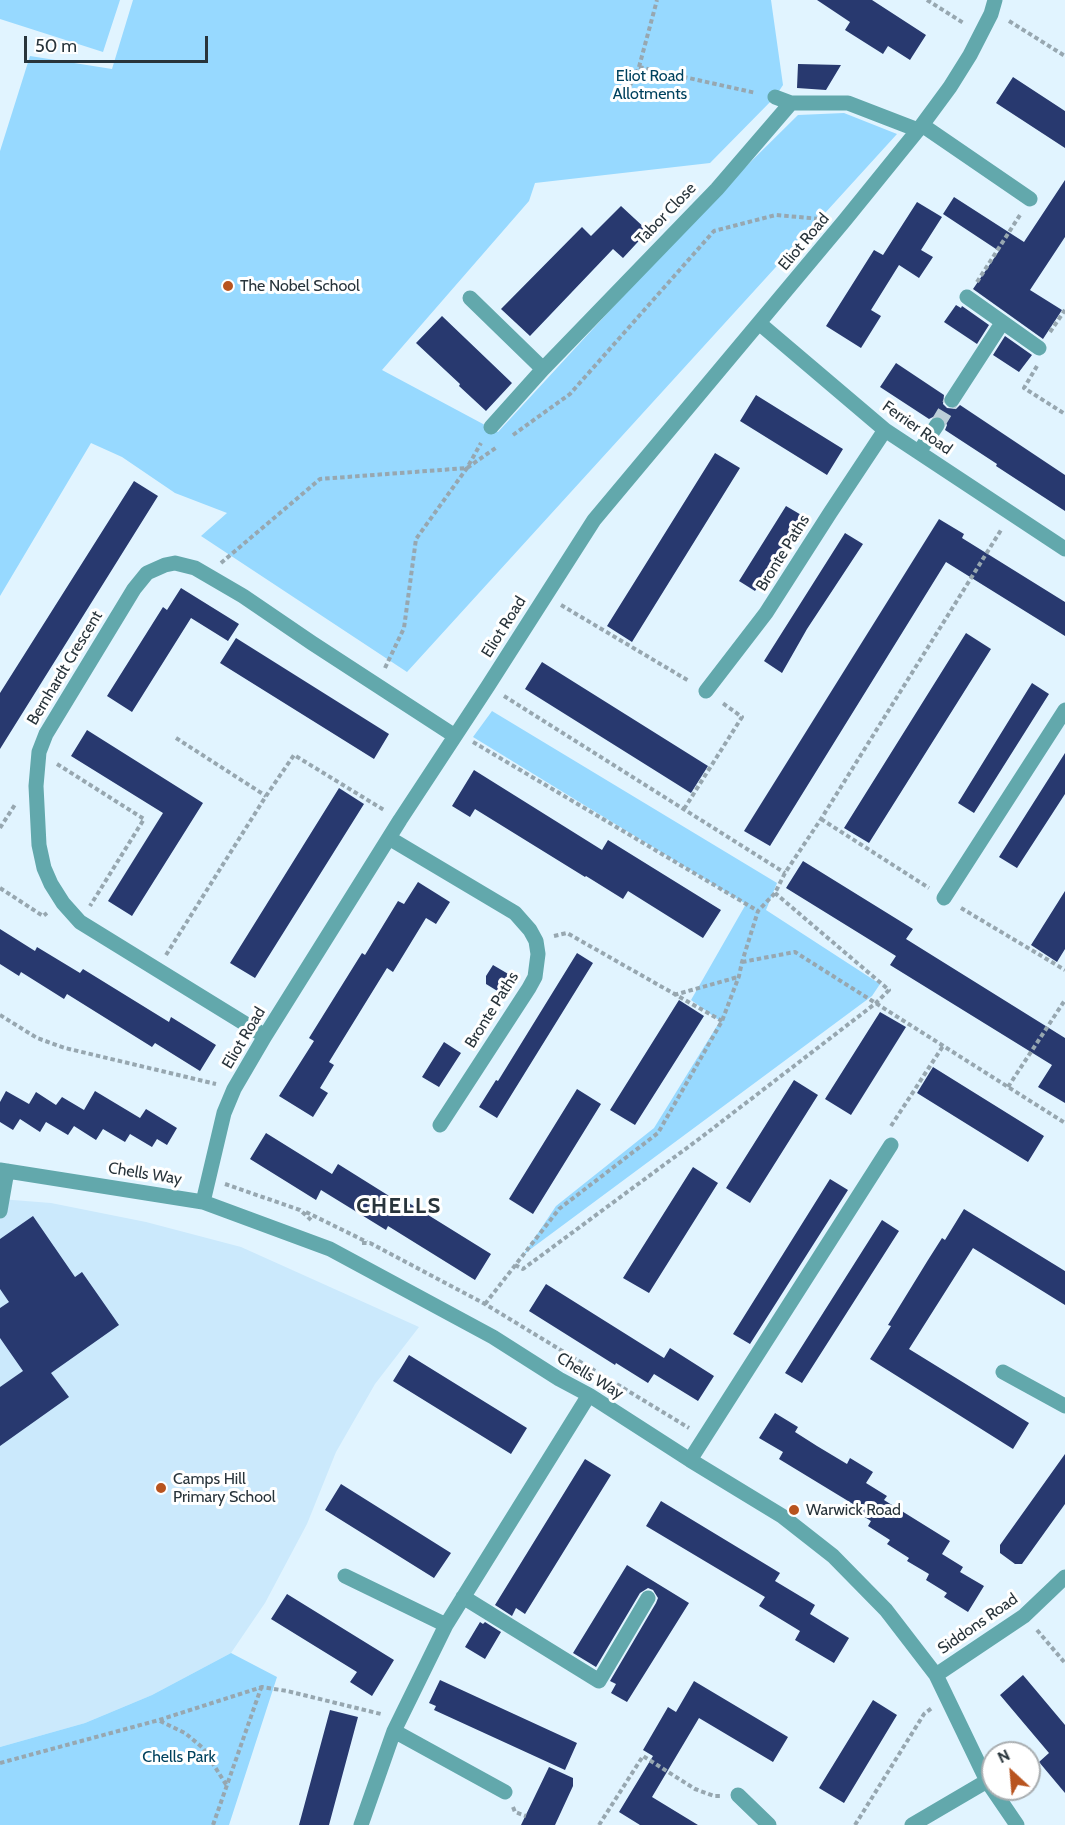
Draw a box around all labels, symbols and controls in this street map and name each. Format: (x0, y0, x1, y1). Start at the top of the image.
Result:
scale bar (27, 24, 212, 62)
text: 50 m (35, 35, 77, 57)
park label: Eliot Road Allotments (613, 66, 687, 104)
street label: Tabor Close (632, 179, 700, 249)
street label: Eliot Road (775, 210, 833, 274)
place label: The Nobel School (240, 276, 360, 296)
marker: The Nobel School (221, 279, 235, 293)
street label: Ferrier Road (878, 397, 956, 459)
street label: Bronte Paths (752, 511, 814, 595)
street label: Eliot Road (478, 593, 530, 661)
street label: Bernhardt Crescent (23, 607, 107, 729)
street label: Bronte Paths (461, 968, 523, 1052)
street label: Eliot Road (218, 1004, 270, 1072)
street label: Chells Way (107, 1159, 183, 1189)
district label: CHELLS (356, 1194, 442, 1220)
street label: Chells Way (553, 1349, 627, 1403)
place label: Camps Hill Primary School (173, 1469, 276, 1507)
marker: Camps Hill Primary School (154, 1481, 168, 1495)
place label: Warwick Road (806, 1500, 901, 1520)
marker: Warwick Road (787, 1503, 801, 1517)
street label: Siddons Road (934, 1589, 1022, 1659)
north arrow (981, 1741, 1041, 1801)
text: N (995, 1745, 1013, 1767)
park label: Chells Park (142, 1747, 216, 1767)

